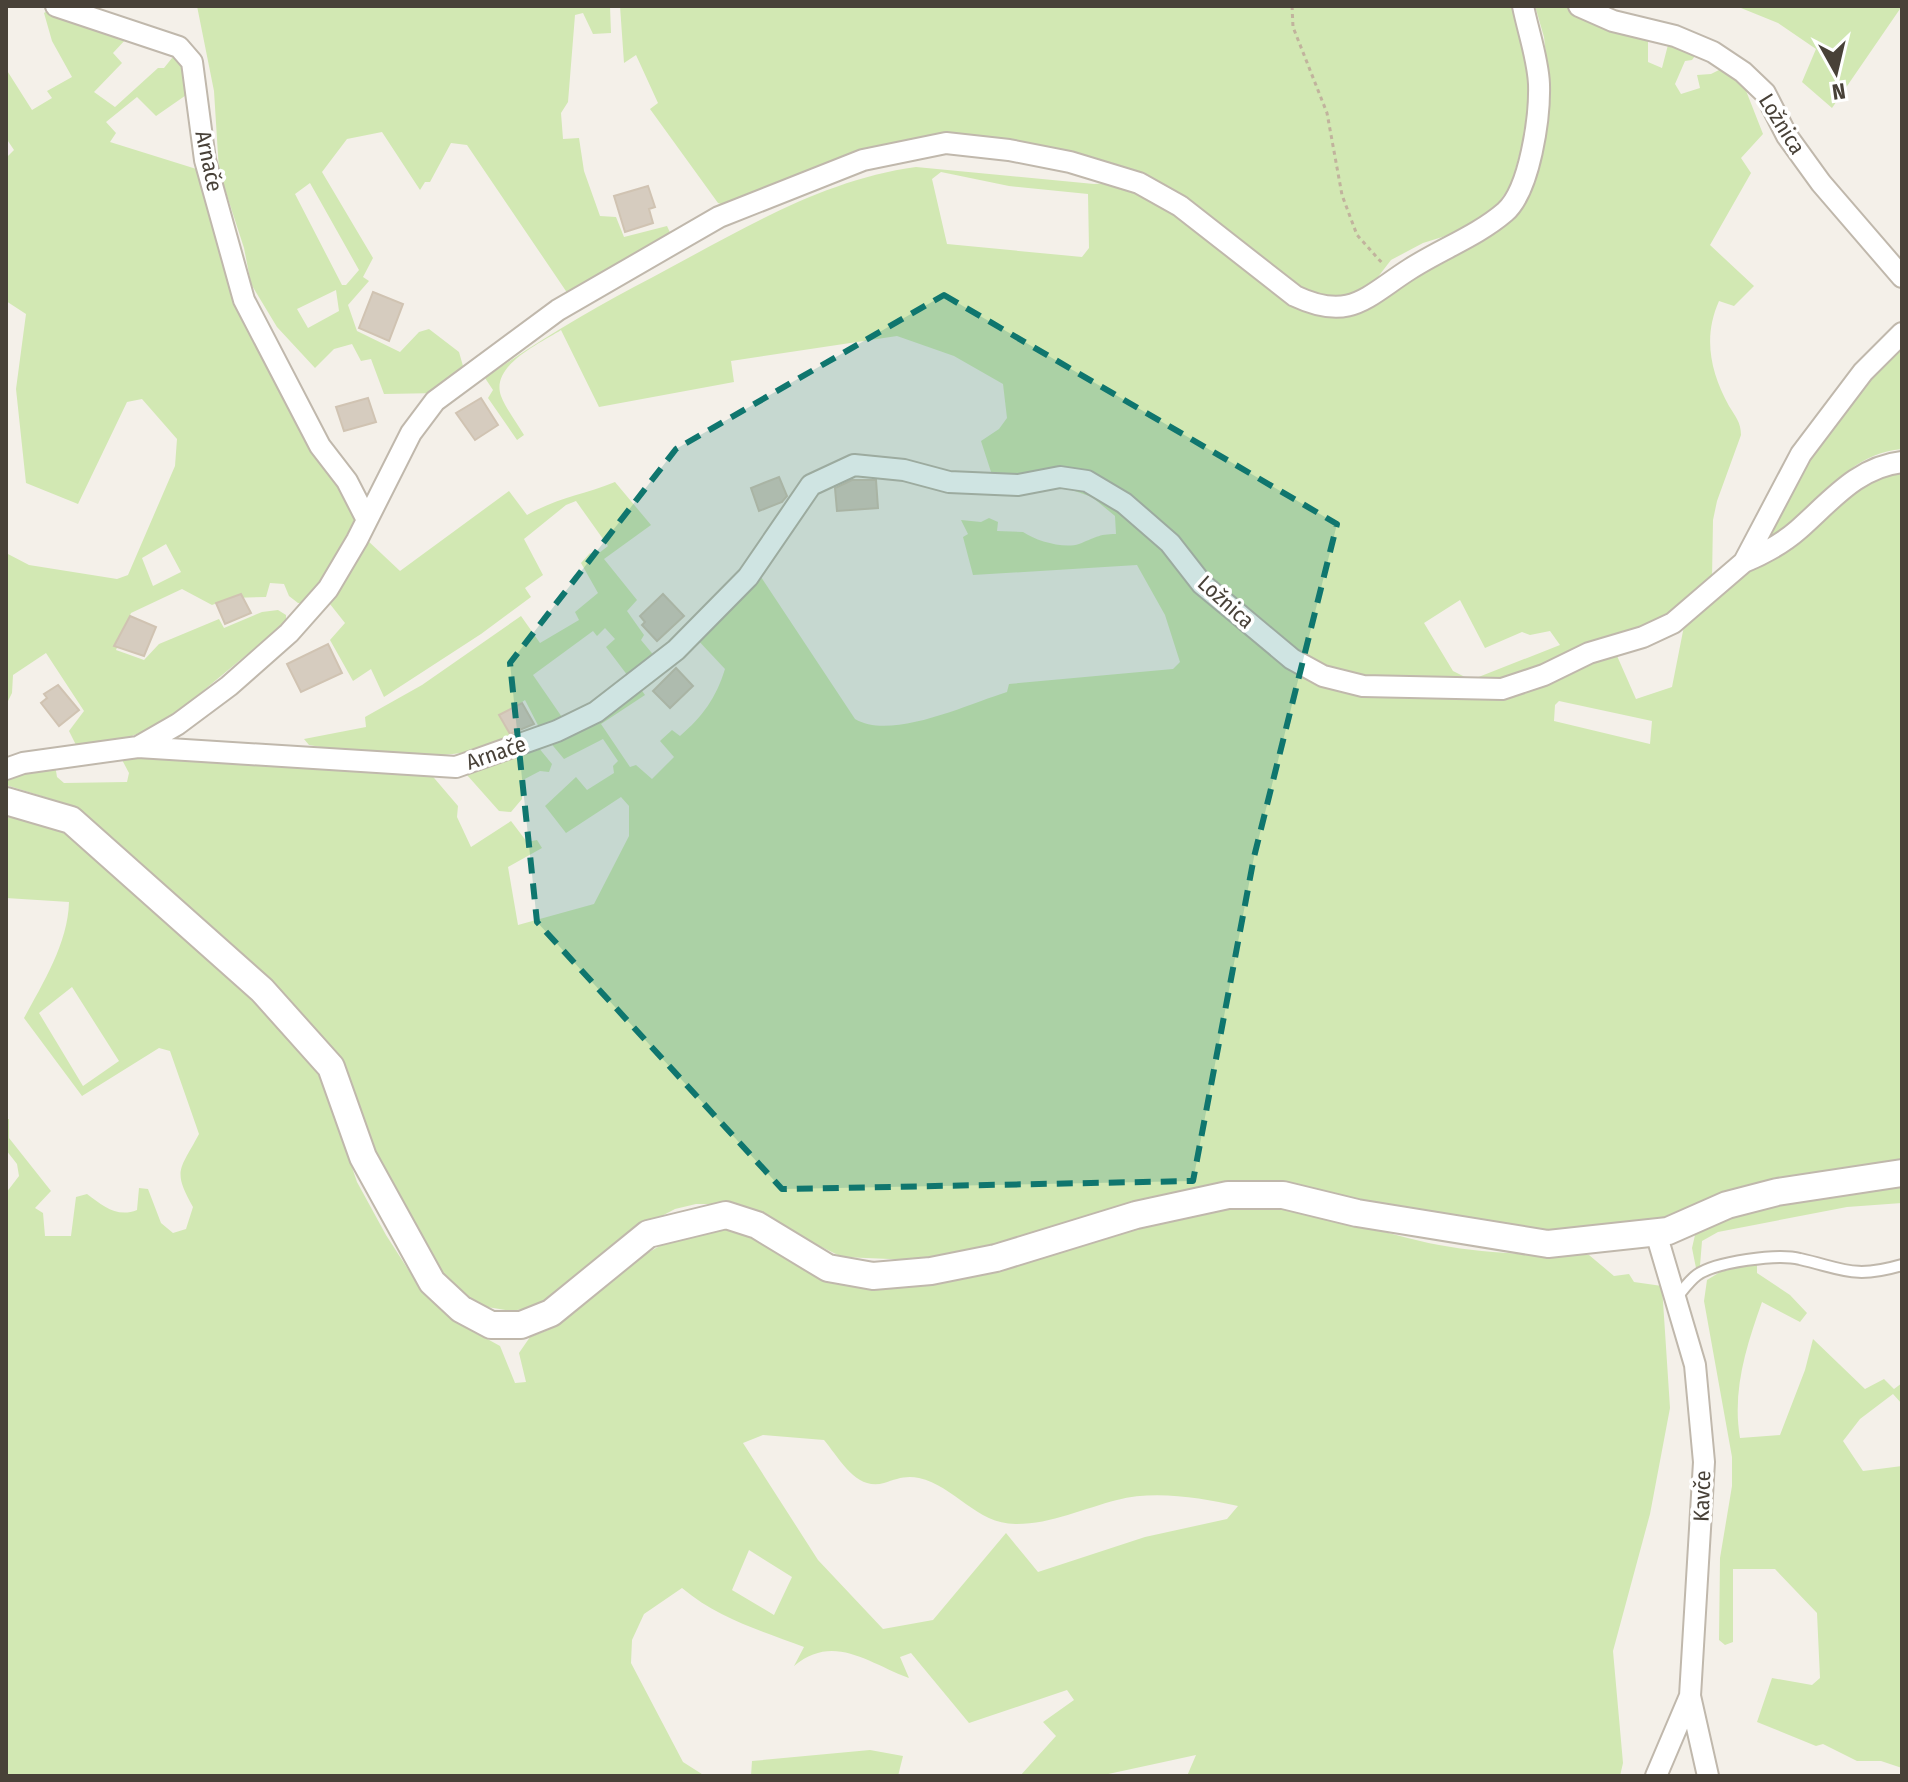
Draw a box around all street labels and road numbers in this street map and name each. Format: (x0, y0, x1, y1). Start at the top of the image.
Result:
street label: Ložnica (1753, 89, 1811, 159)
street label: Arnače (189, 128, 229, 194)
street label: Ložnica (1192, 570, 1260, 634)
street label: Arnače (463, 730, 529, 776)
street label: Kavče (1688, 1470, 1716, 1522)

